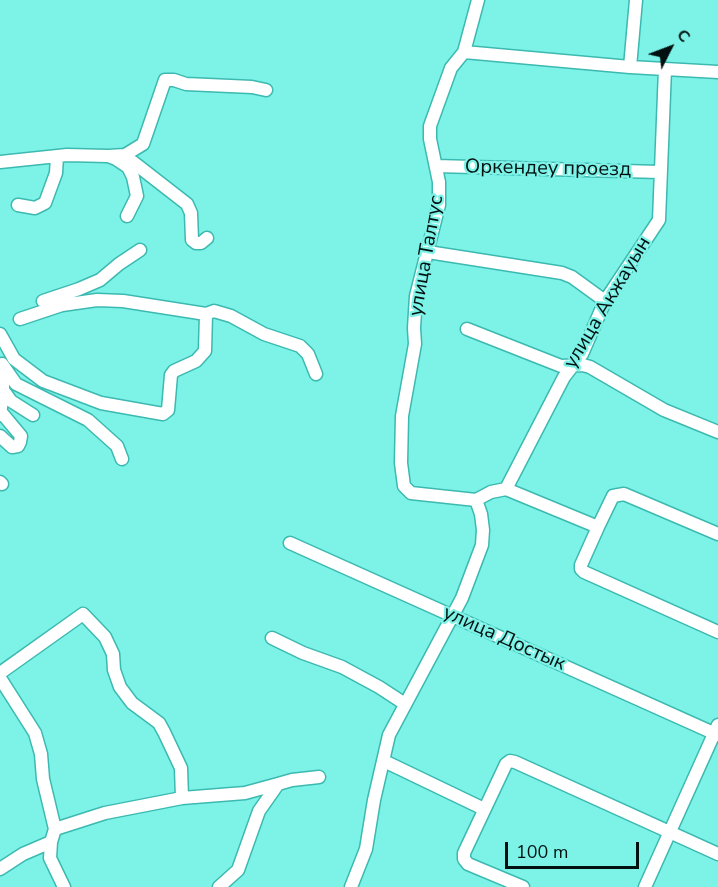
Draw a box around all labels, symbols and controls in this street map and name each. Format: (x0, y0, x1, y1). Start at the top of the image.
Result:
north arrow (640, 18, 700, 78)
text: С (672, 25, 695, 47)
street label: Оркендеу проезд (465, 156, 631, 182)
street label: улица Талтус (405, 194, 449, 318)
street label: улица Акжауын (559, 233, 657, 373)
street label: улица Достык (439, 601, 569, 677)
scale bar (508, 830, 642, 868)
text: 100 m (516, 840, 568, 864)

